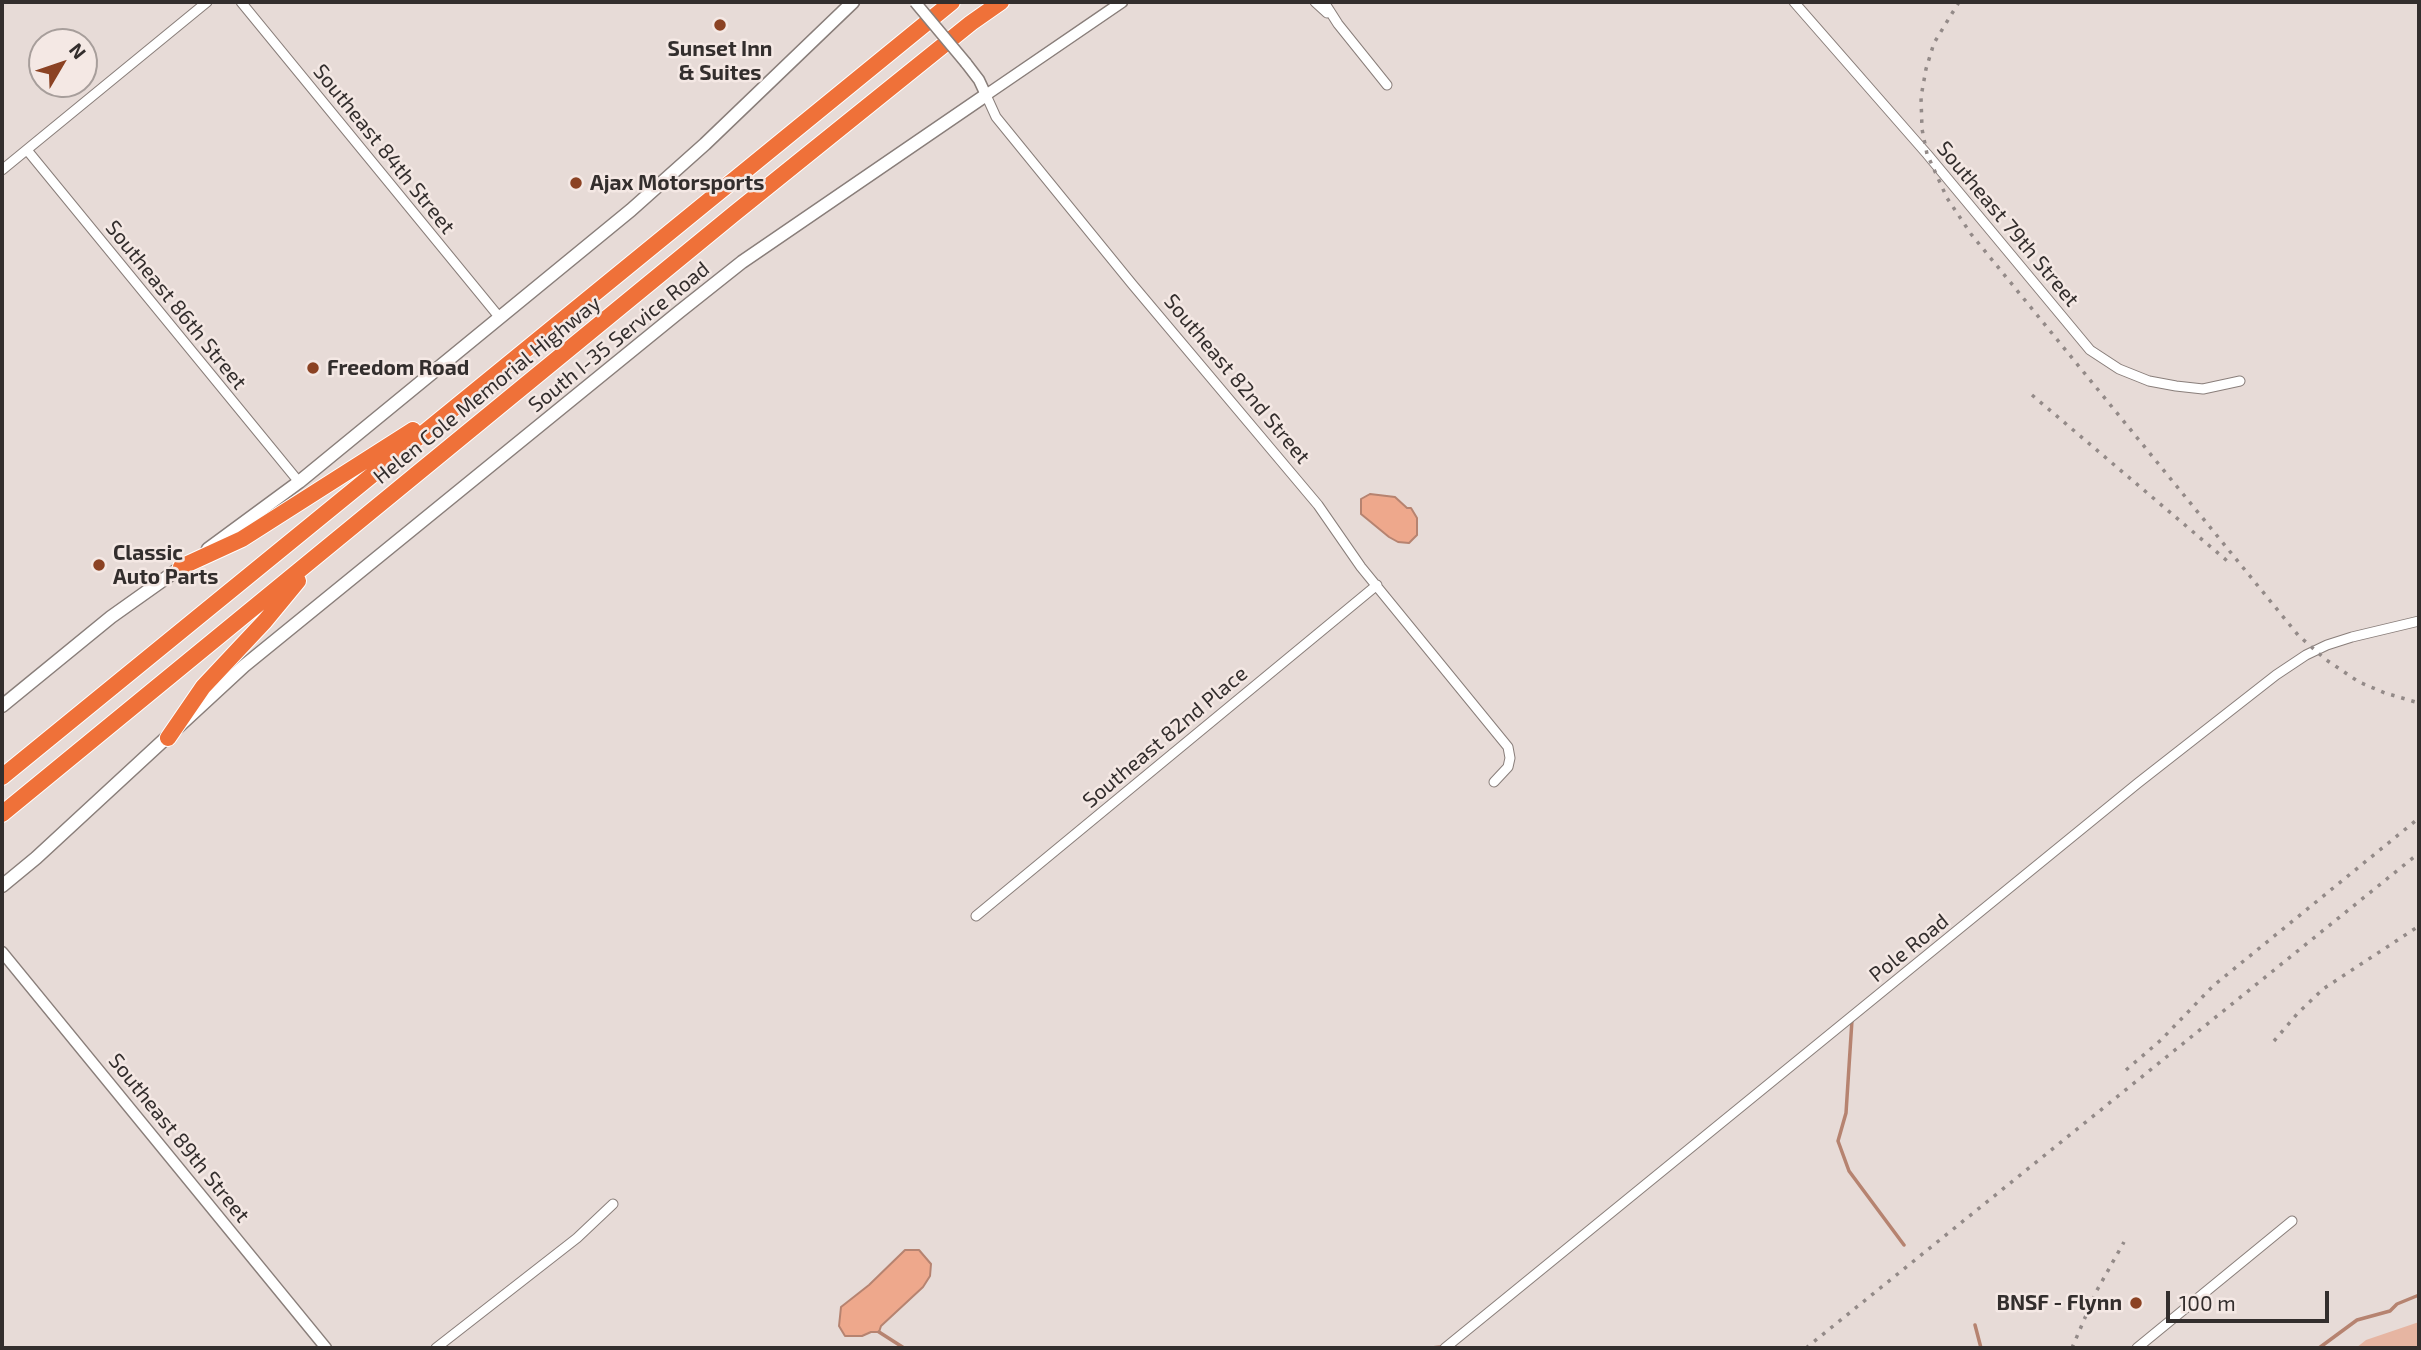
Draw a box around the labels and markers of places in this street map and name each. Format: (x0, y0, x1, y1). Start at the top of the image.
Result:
marker: Sunset Inn & Suites (712, 17, 728, 33)
place label: Sunset Inn & Suites (668, 36, 772, 86)
place label: Ajax Motorsports (590, 170, 764, 196)
marker: Ajax Motorsports (568, 175, 584, 191)
place label: Freedom Road (327, 355, 469, 381)
marker: Freedom Road (305, 360, 321, 376)
place label: Classic Auto Parts (113, 540, 218, 590)
marker: Classic Auto Parts (91, 557, 107, 573)
place label: BNSF - Flynn (1996, 1290, 2122, 1316)
marker: BNSF - Flynn (2128, 1295, 2144, 1311)

